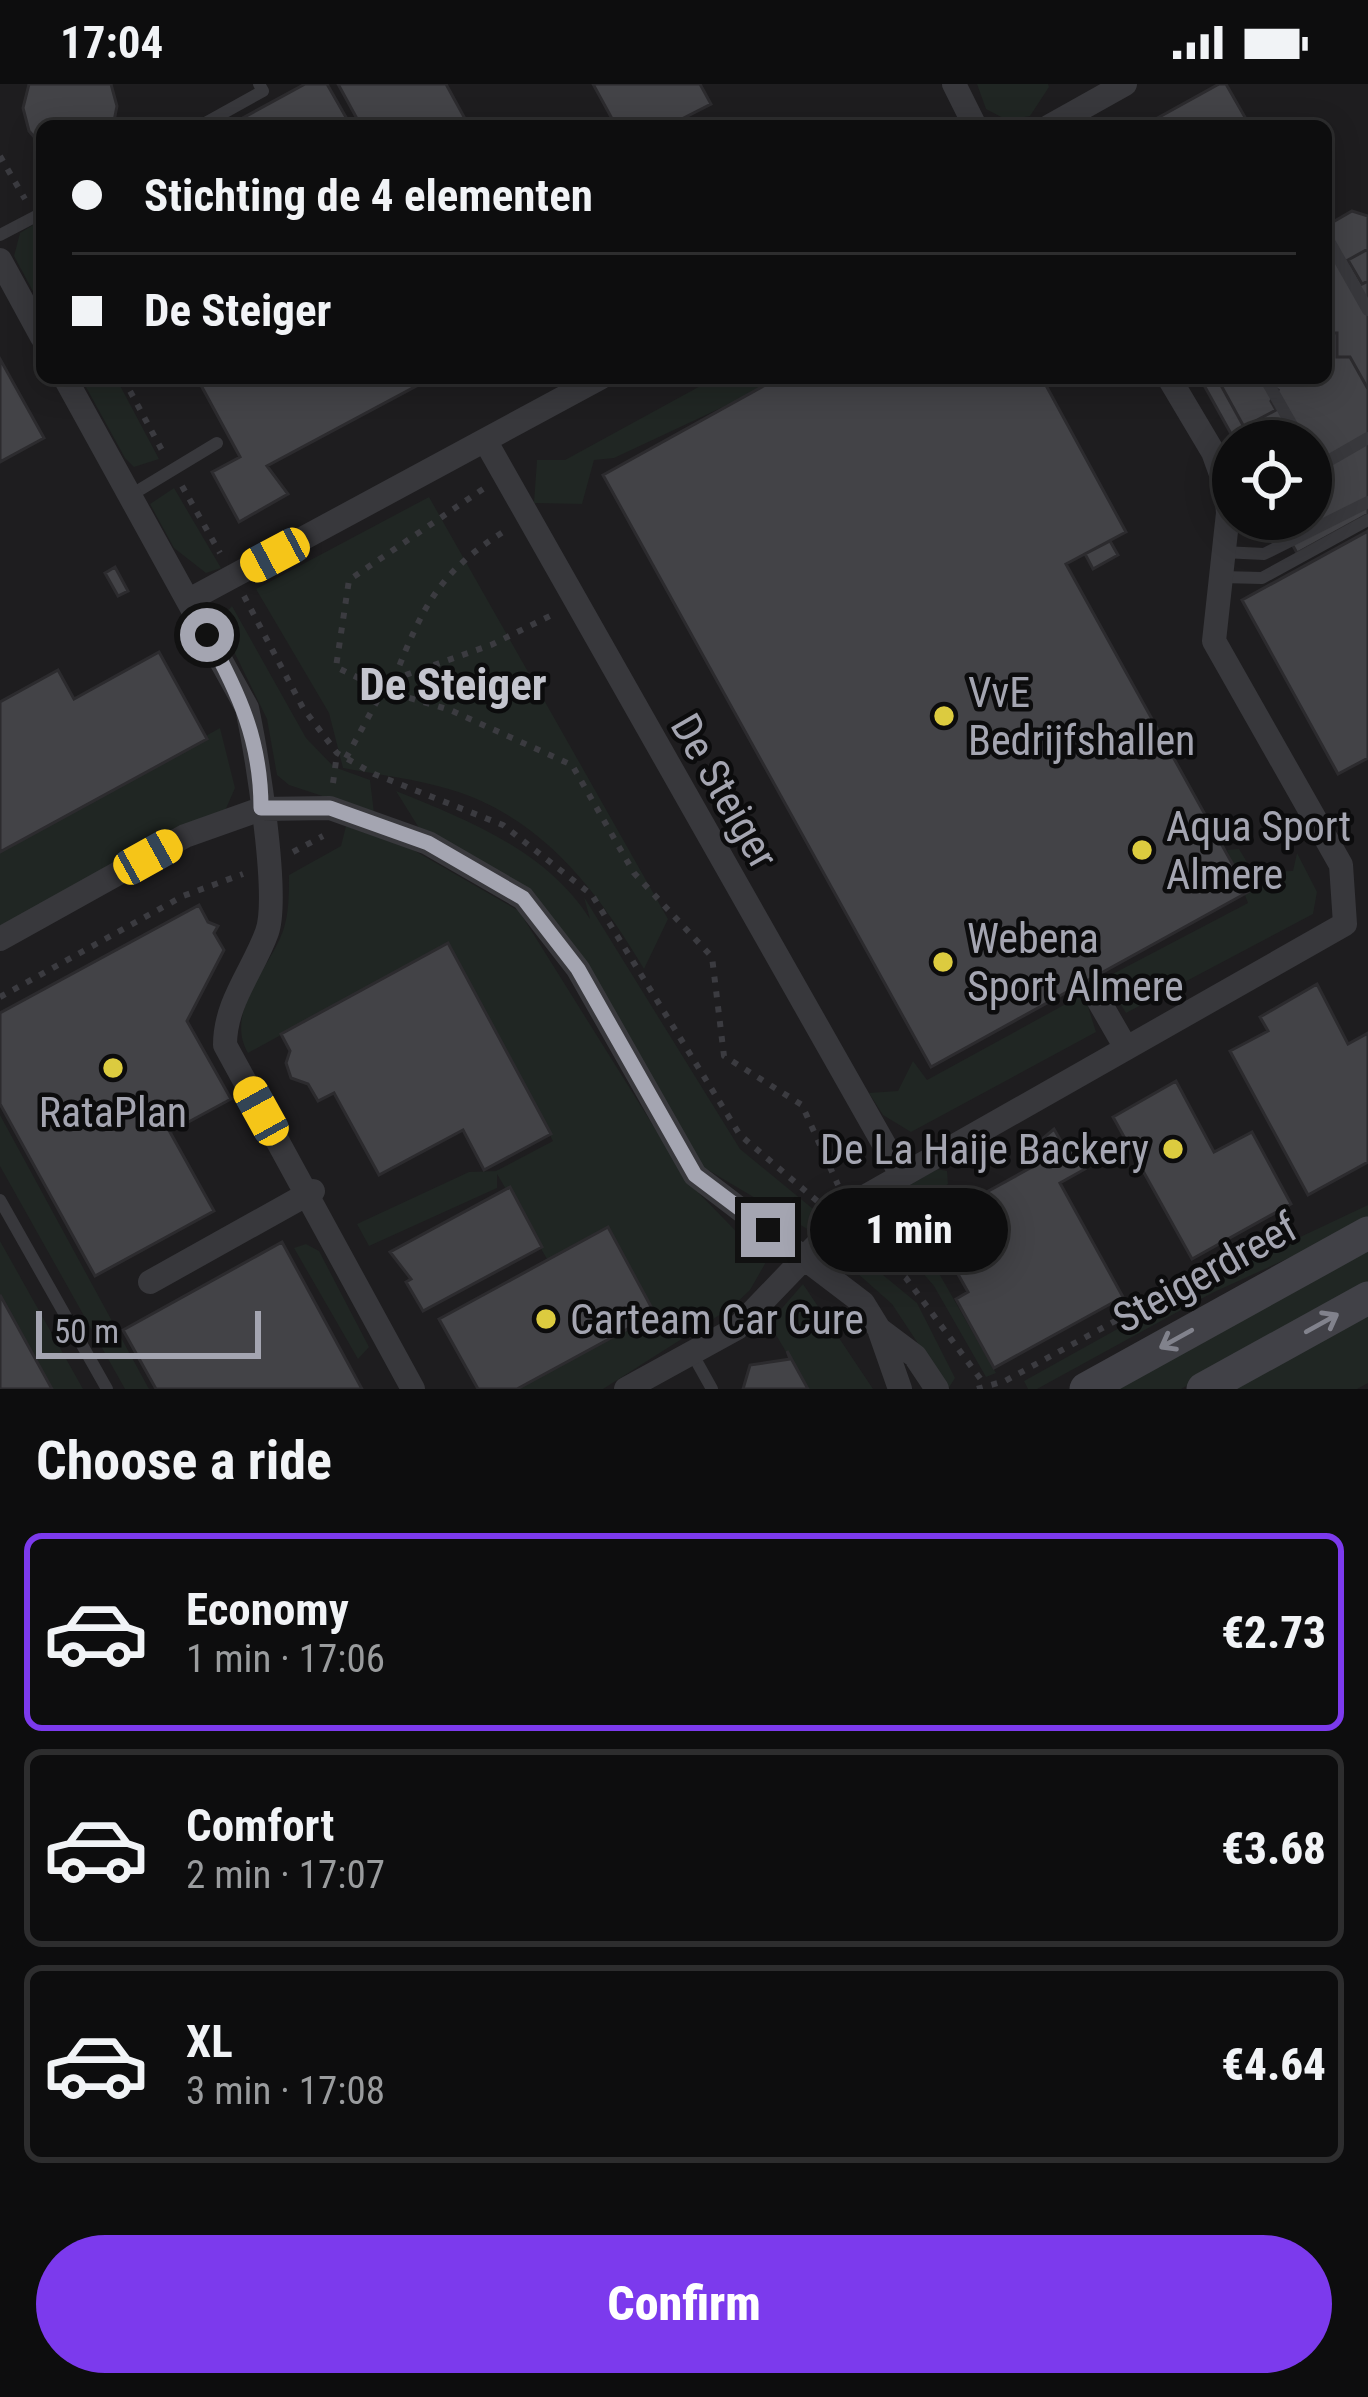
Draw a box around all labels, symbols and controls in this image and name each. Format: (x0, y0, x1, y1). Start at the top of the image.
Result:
text: 17:04 (60, 16, 163, 69)
text: Stichting de 4 elementen (144, 169, 593, 222)
text: De Steiger (144, 284, 331, 337)
map controls (1212, 420, 1332, 540)
button: locate (1212, 420, 1332, 540)
car (235, 522, 315, 588)
route start (180, 608, 234, 662)
district label: De Steiger (359, 658, 547, 711)
place label: VvE Bedrijfshallen (968, 668, 1195, 765)
marker: VvE Bedrijfshallen (931, 703, 957, 729)
street label: De Steiger (661, 705, 788, 877)
place label: Aqua Sport Almere (1166, 802, 1351, 899)
car (108, 824, 188, 890)
marker: Aqua Sport Almere (1129, 837, 1155, 863)
place label: Webena Sport Almere (967, 914, 1184, 1011)
marker: Webena Sport Almere (930, 949, 956, 975)
marker: RataPlan (100, 1055, 126, 1081)
car (228, 1071, 294, 1151)
place label: RataPlan (39, 1088, 187, 1137)
place label: De La Haije Backery (820, 1125, 1149, 1174)
marker: De La Haije Backery (1160, 1136, 1186, 1162)
callout: 1 min (810, 1188, 1008, 1272)
street label: Steigerdreef (1105, 1202, 1306, 1343)
route end (741, 1203, 795, 1257)
text: 1 min (866, 1207, 952, 1253)
place label: Carteam Car Cure (570, 1295, 864, 1344)
scale bar (36, 1305, 261, 1358)
marker: Carteam Car Cure (533, 1306, 559, 1332)
one-way arrow (1304, 1311, 1339, 1334)
text: 50 m (54, 1312, 119, 1351)
one-way arrow (1159, 1328, 1194, 1351)
text: Choose a ride (36, 1429, 332, 1492)
icon: car (42, 1578, 150, 1686)
text: Economy (186, 1583, 349, 1636)
text: €2.73 (1221, 1606, 1326, 1659)
text: 1 min · 17:06 (186, 1636, 385, 1682)
icon: car (42, 1794, 150, 1902)
text: Comfort (186, 1799, 334, 1852)
text: €3.68 (1221, 1822, 1326, 1875)
text: 2 min · 17:07 (186, 1852, 385, 1898)
icon: car (42, 2010, 150, 2118)
text: XL (186, 2015, 233, 2068)
text: €4.64 (1221, 2038, 1326, 2091)
text: 3 min · 17:08 (186, 2068, 385, 2114)
button: Confirm (36, 2235, 1332, 2373)

